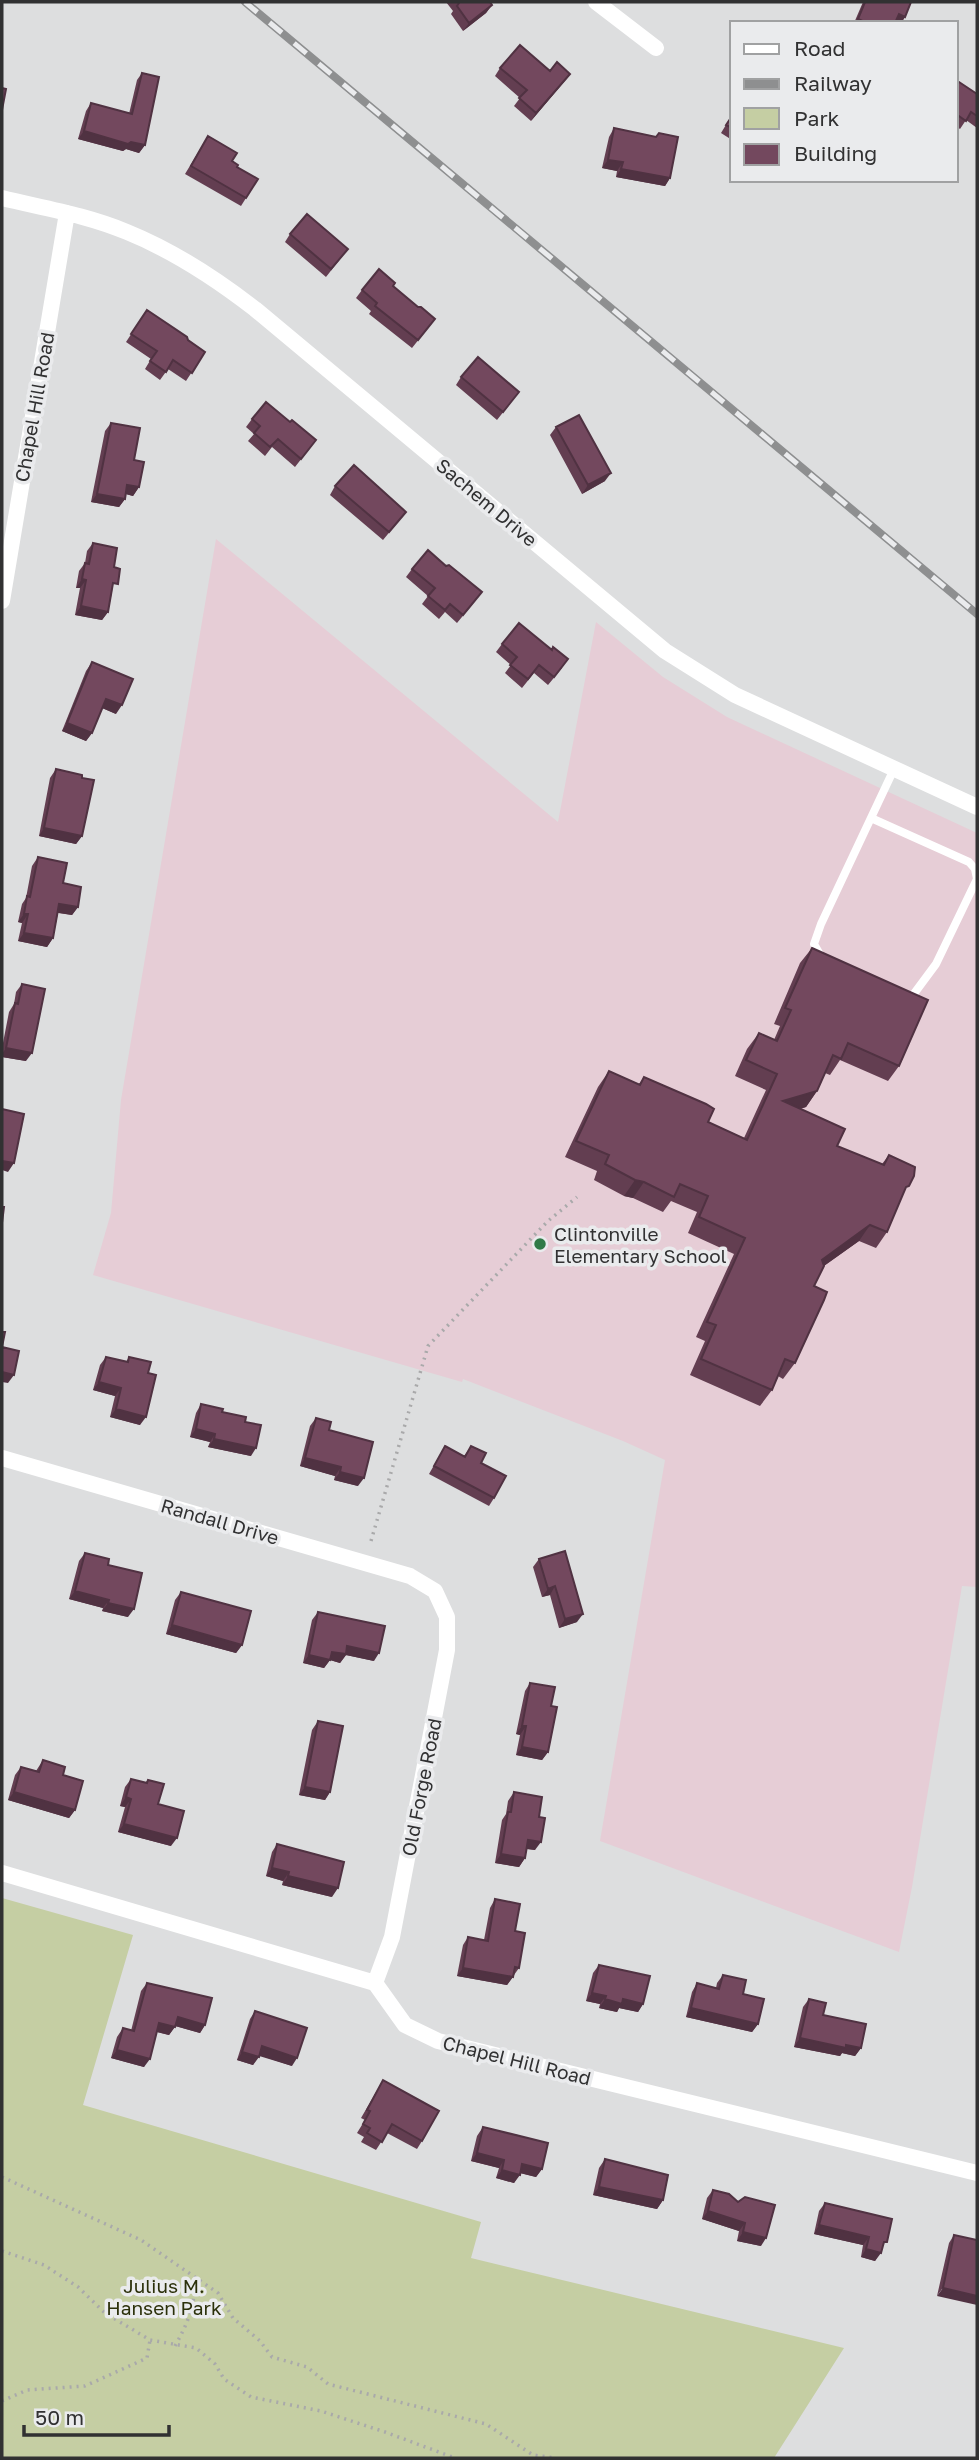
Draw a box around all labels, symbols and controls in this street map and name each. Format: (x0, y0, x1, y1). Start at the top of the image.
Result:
legend (730, 21, 958, 182)
text: Road (794, 35, 845, 61)
text: Railway (794, 70, 872, 96)
text: Park (794, 105, 840, 131)
text: Building (794, 140, 877, 166)
street label: Chapel Hill Road (9, 330, 59, 484)
street label: Sachem Drive (432, 453, 542, 551)
place label: Clintonville Elementary School (554, 1222, 727, 1267)
marker: Clintonville Elementary School (532, 1236, 548, 1252)
street label: Randall Drive (158, 1493, 282, 1549)
street label: Old Forge Road (396, 1716, 446, 1858)
street label: Chapel Hill Road (441, 2030, 593, 2090)
park label: Julius M. Hansen Park (106, 2274, 222, 2319)
scale bar (24, 2394, 170, 2438)
text: 50 m (35, 2404, 84, 2430)

